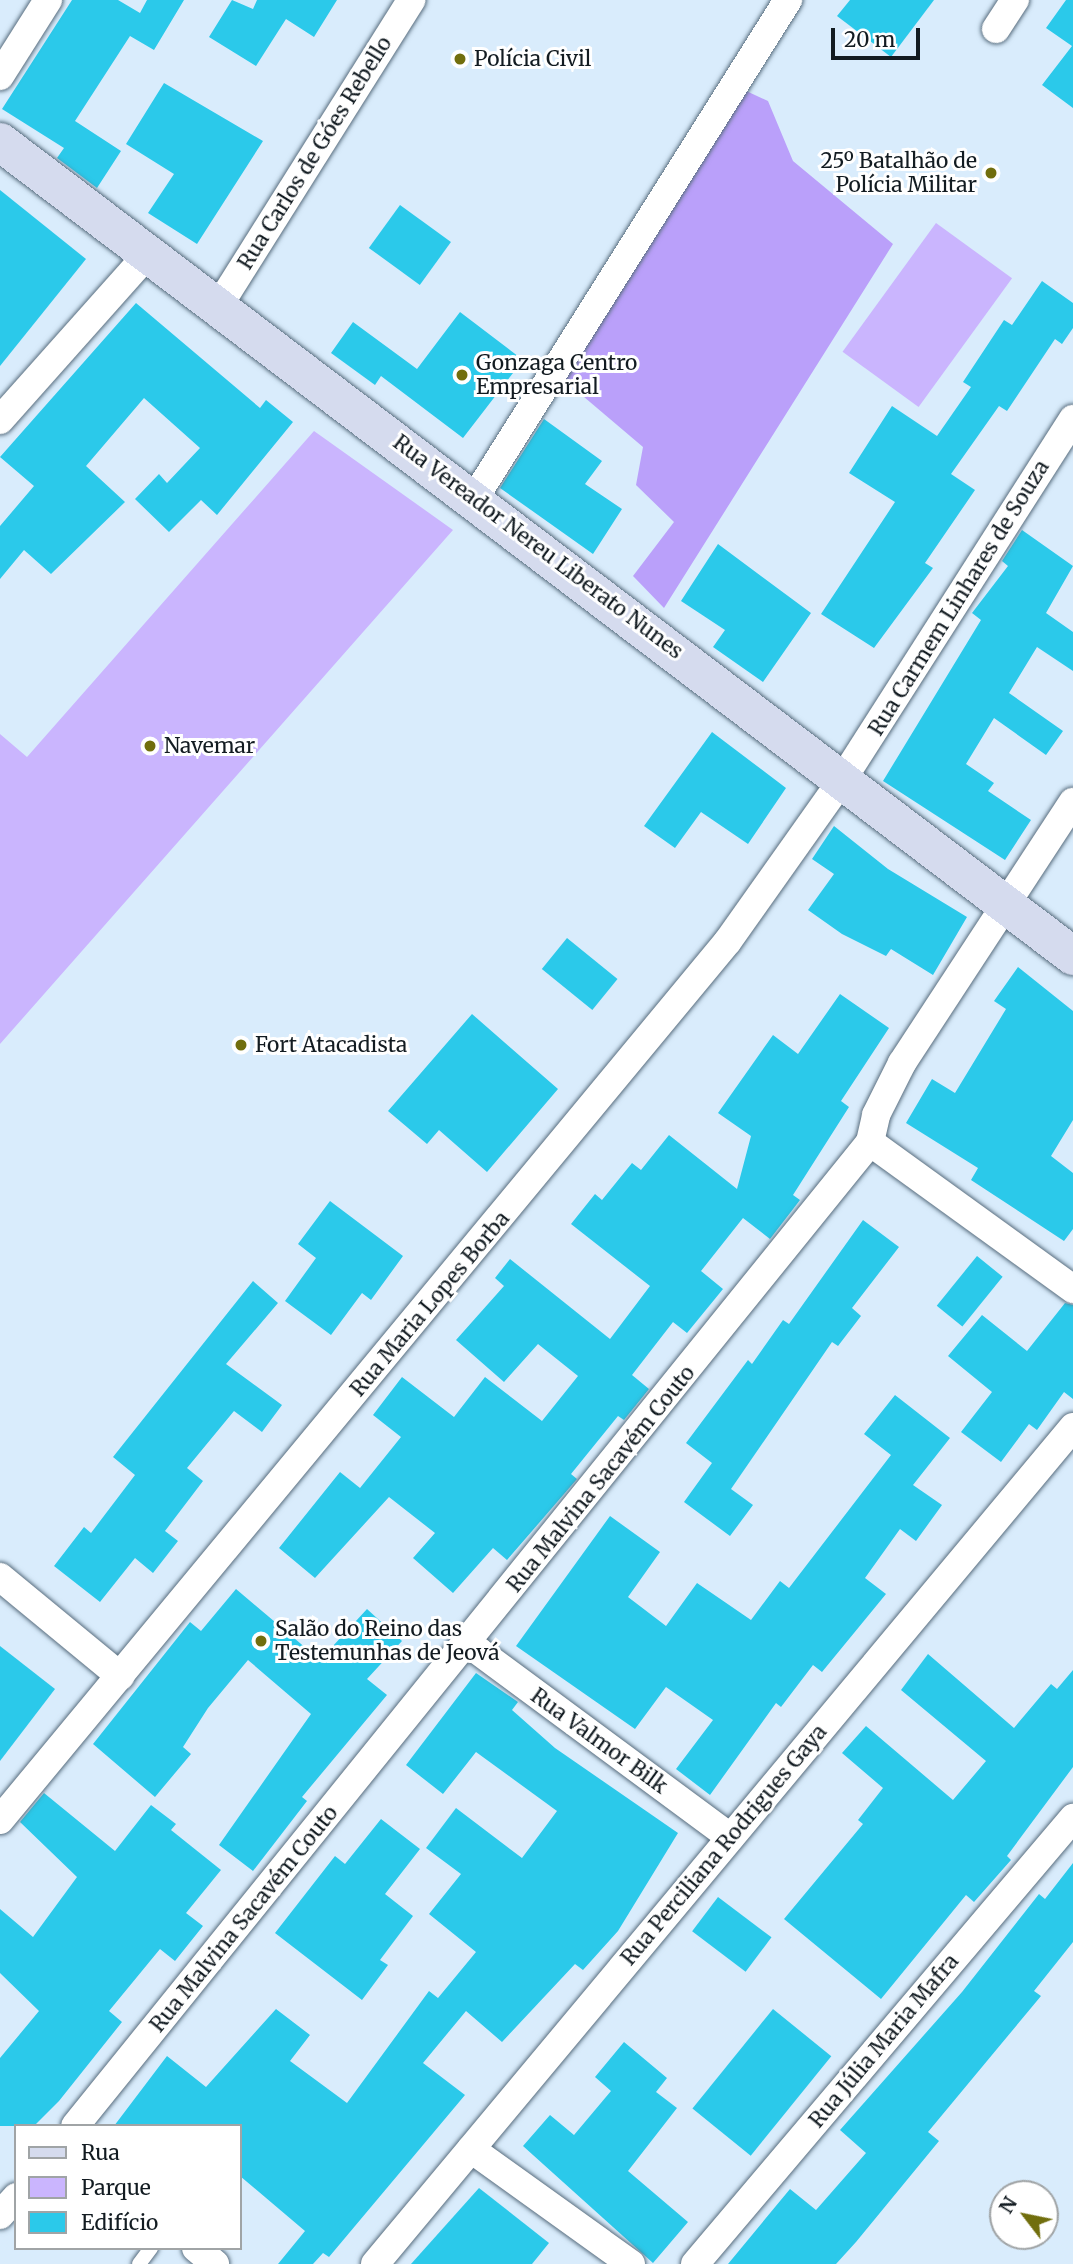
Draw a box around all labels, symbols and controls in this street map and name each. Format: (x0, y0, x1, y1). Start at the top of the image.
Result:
scale bar (835, 14, 924, 58)
text: 20 m (844, 26, 895, 53)
street label: Rua Carlos de Góes Rebello (233, 32, 397, 274)
place label: Polícia Civil (474, 46, 591, 72)
marker: Polícia Civil (452, 51, 468, 67)
place label: 25º Batalhão de Polícia Militar (820, 148, 977, 198)
marker: 25º Batalhão de Polícia Militar (983, 165, 999, 181)
place label: Gonzaga Centro Empresarial (476, 350, 637, 400)
marker: Gonzaga Centro Empresarial (454, 367, 470, 383)
street label: Rua Vereador Nereu Liberato Nunes (388, 430, 688, 664)
street label: Rua Carmem Linhares de Souza (864, 456, 1054, 740)
place label: Navemar (164, 733, 255, 759)
marker: Navemar (142, 738, 158, 754)
place label: Fort Atacadista (255, 1032, 407, 1058)
marker: Fort Atacadista (233, 1037, 249, 1053)
street label: Rua Maria Lopes Borba (345, 1206, 515, 1402)
street label: Rua Malvina Sacavém Couto (502, 1361, 700, 1597)
place label: Salão do Reino das Testemunhas de Jeová (275, 1616, 499, 1666)
marker: Salão do Reino das Testemunhas de Jeová (253, 1633, 269, 1649)
street label: Rua Valmor Bilk (526, 1683, 672, 1799)
street label: Rua Perciliana Rodrigues Gaya (616, 1720, 832, 1970)
street label: Rua Malvina Sacavém Couto (145, 1801, 343, 2037)
street label: Rua Júlia Maria Mafra (804, 1949, 964, 2133)
legend (14, 2124, 242, 2250)
text: Rua (81, 2139, 120, 2166)
text: Parque (81, 2174, 151, 2201)
north arrow (989, 2180, 1059, 2250)
text: N (994, 2192, 1022, 2218)
text: Edifício (81, 2209, 158, 2236)

